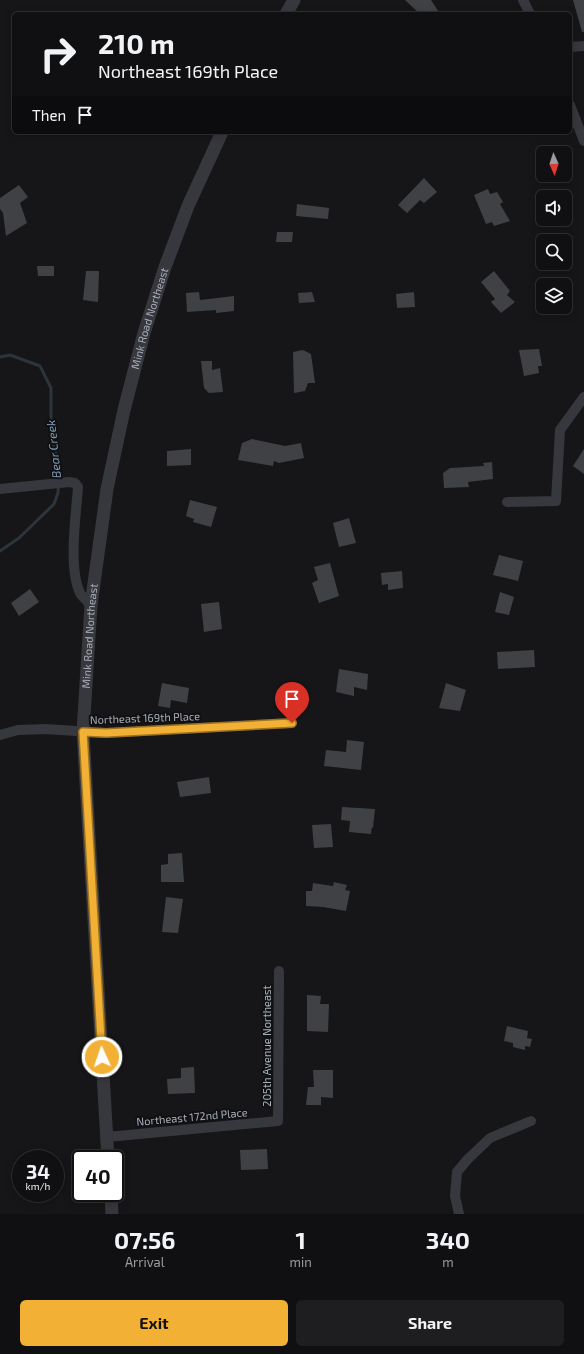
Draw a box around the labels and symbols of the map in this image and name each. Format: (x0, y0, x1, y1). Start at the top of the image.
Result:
north arrow (536, 146, 572, 182)
street label: Mink Road Northeast (128, 266, 170, 370)
water label: Bear Creek (43, 419, 63, 479)
street label: Mink Road Northeast (79, 583, 100, 689)
pin (275, 682, 309, 723)
street label: Northeast 169th Place (90, 709, 200, 726)
street label: 205th Avenue Northeast (260, 985, 273, 1107)
position arrow (81, 1036, 123, 1078)
street label: Northeast 172nd Place (136, 1105, 248, 1128)
speed limit sign: 40 (72, 1150, 124, 1202)

